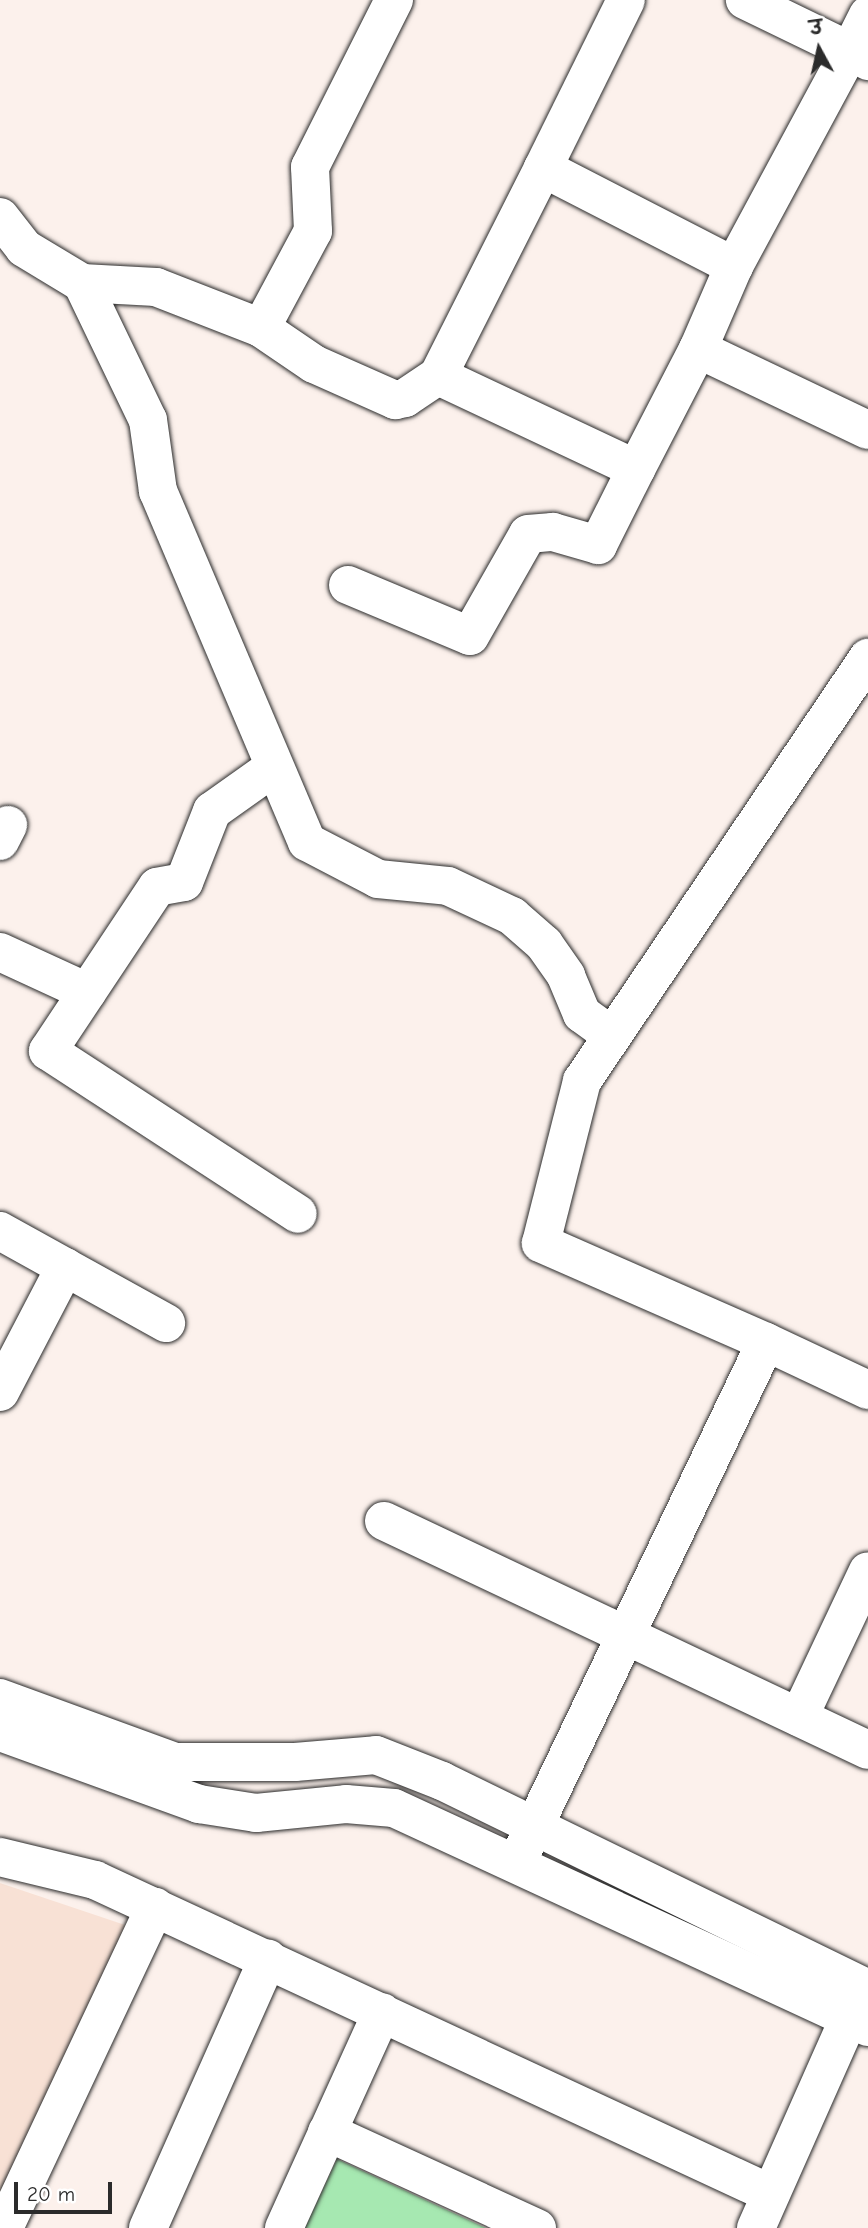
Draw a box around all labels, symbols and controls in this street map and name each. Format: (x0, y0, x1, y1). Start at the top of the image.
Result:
north arrow (784, 14, 854, 84)
text: उ (808, 16, 824, 40)
scale bar (18, 2168, 116, 2212)
text: 20 m (27, 2182, 75, 2206)

